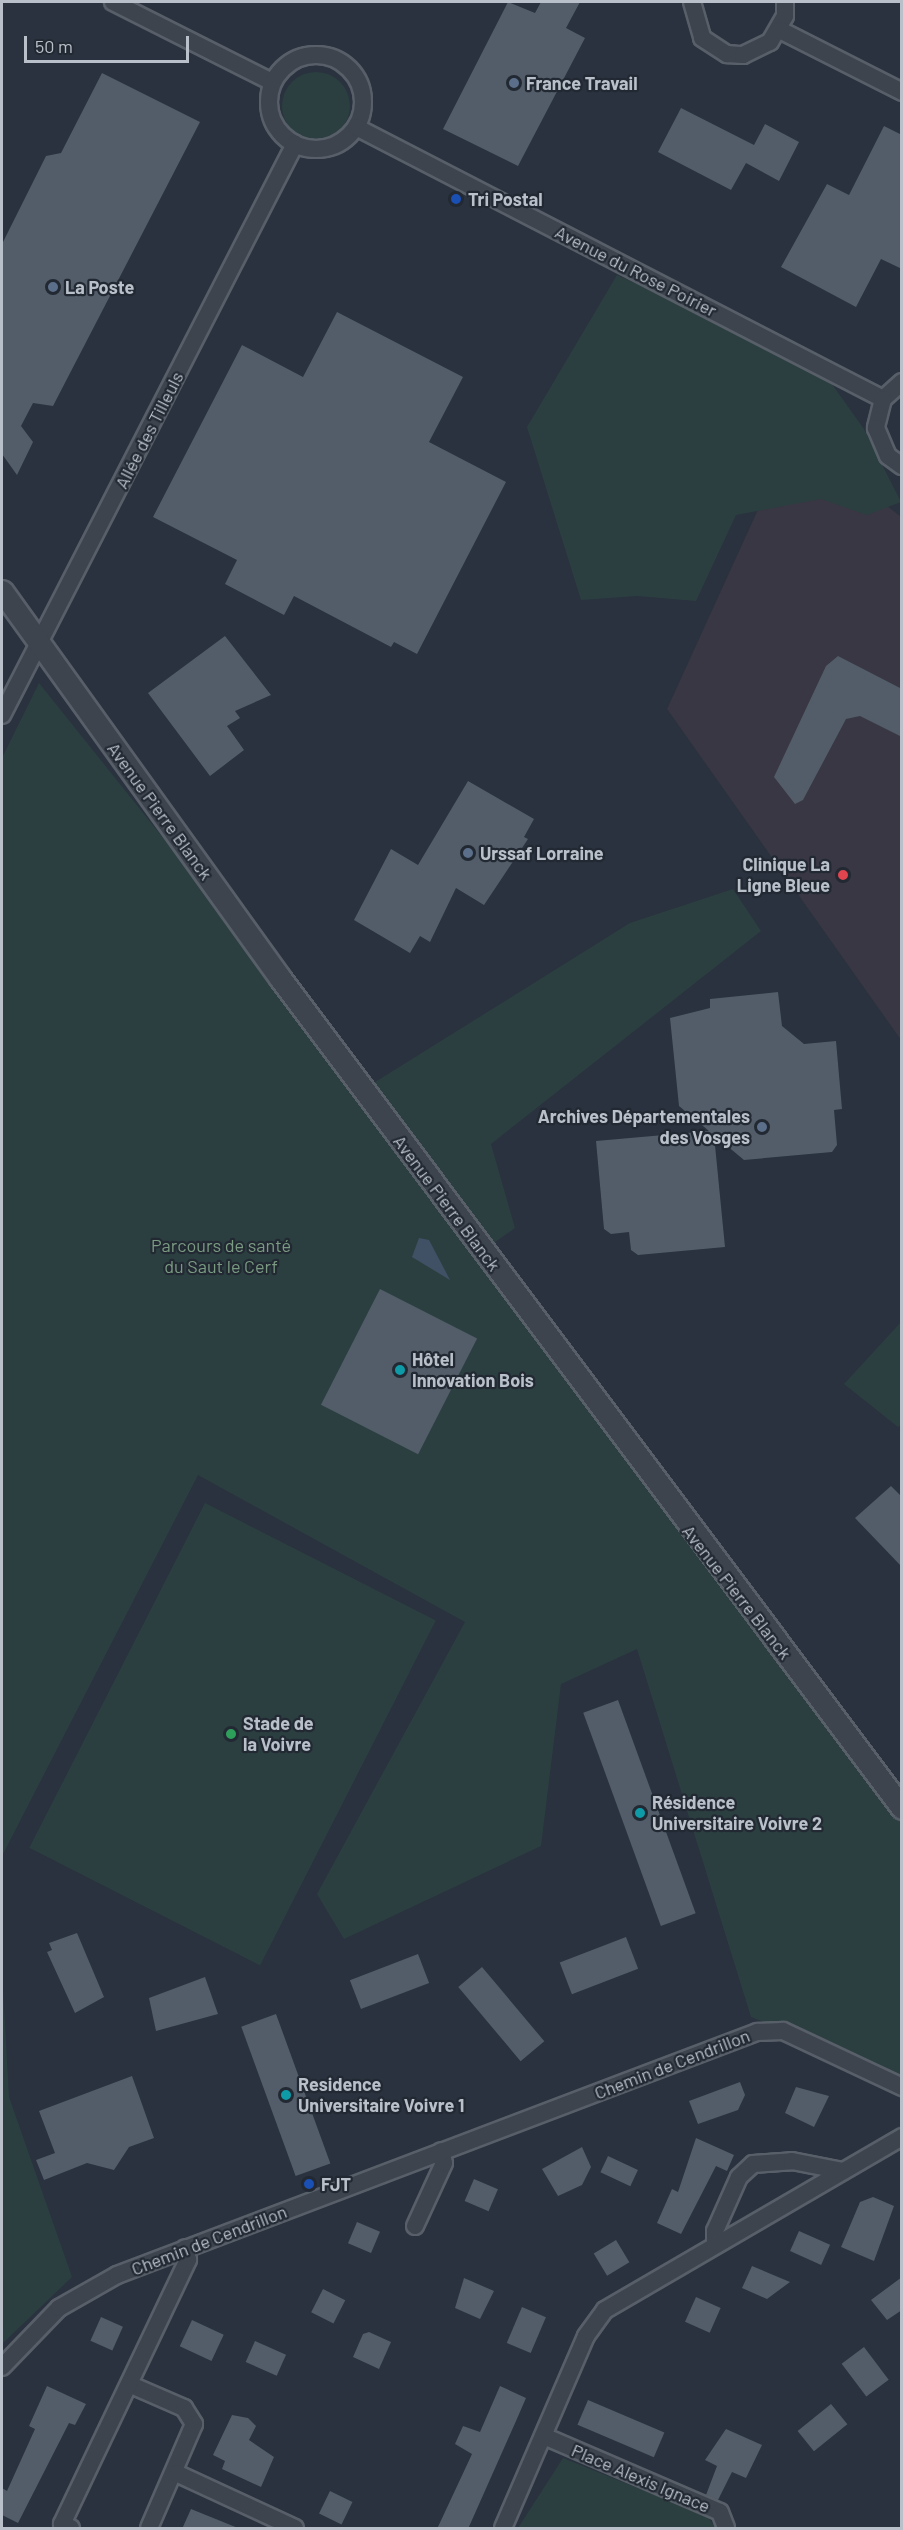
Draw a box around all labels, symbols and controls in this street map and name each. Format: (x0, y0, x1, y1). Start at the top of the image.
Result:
scale bar (27, 24, 192, 62)
text: 50 m (35, 35, 73, 57)
place label: France Travail (526, 72, 638, 94)
marker: France Travail (507, 76, 521, 90)
place label: Tri Postal (468, 188, 543, 210)
marker: Tri Postal (449, 192, 463, 206)
street label: Avenue du Rose Poirier (552, 221, 720, 321)
place label: La Poste (65, 276, 134, 298)
marker: La Poste (46, 280, 60, 294)
street label: Allée des Tilleuls (110, 368, 188, 492)
street label: Avenue Pierre Blanck (103, 738, 217, 884)
place label: Urssaf Lorraine (480, 842, 604, 864)
marker: Urssaf Lorraine (461, 846, 475, 860)
place label: Clinique La Ligne Bleue (737, 854, 830, 896)
marker: Clinique La Ligne Bleue (834, 866, 852, 884)
place label: Archives Départementales des Vosges (538, 1106, 750, 1148)
marker: Archives Départementales des Vosges (755, 1120, 769, 1134)
street label: Avenue Pierre Blanck (389, 1131, 505, 1275)
park label: Parcours de santé du Saut le Cerf (151, 1235, 291, 1278)
place label: Hôtel Innovation Bois (412, 1349, 534, 1392)
marker: Hôtel Innovation Bois (393, 1363, 407, 1377)
street label: Avenue Pierre Blanck (678, 1521, 796, 1663)
place label: Stade de la Voivre (243, 1713, 314, 1756)
marker: Stade de la Voivre (224, 1727, 238, 1741)
place label: Résidence Universitaire Voivre 2 (652, 1792, 822, 1834)
marker: Résidence Universitaire Voivre 2 (633, 1806, 647, 1820)
street label: Chemin de Cendrillon (591, 2024, 753, 2104)
place label: Residence Universitaire Voivre 1 (298, 2074, 464, 2116)
marker: Residence Universitaire Voivre 1 (279, 2088, 293, 2102)
place label: FJT (321, 2173, 351, 2195)
marker: FJT (302, 2177, 316, 2191)
street label: Chemin de Cendrillon (128, 2200, 290, 2280)
street label: Place Alexis Ignace (568, 2439, 714, 2517)

